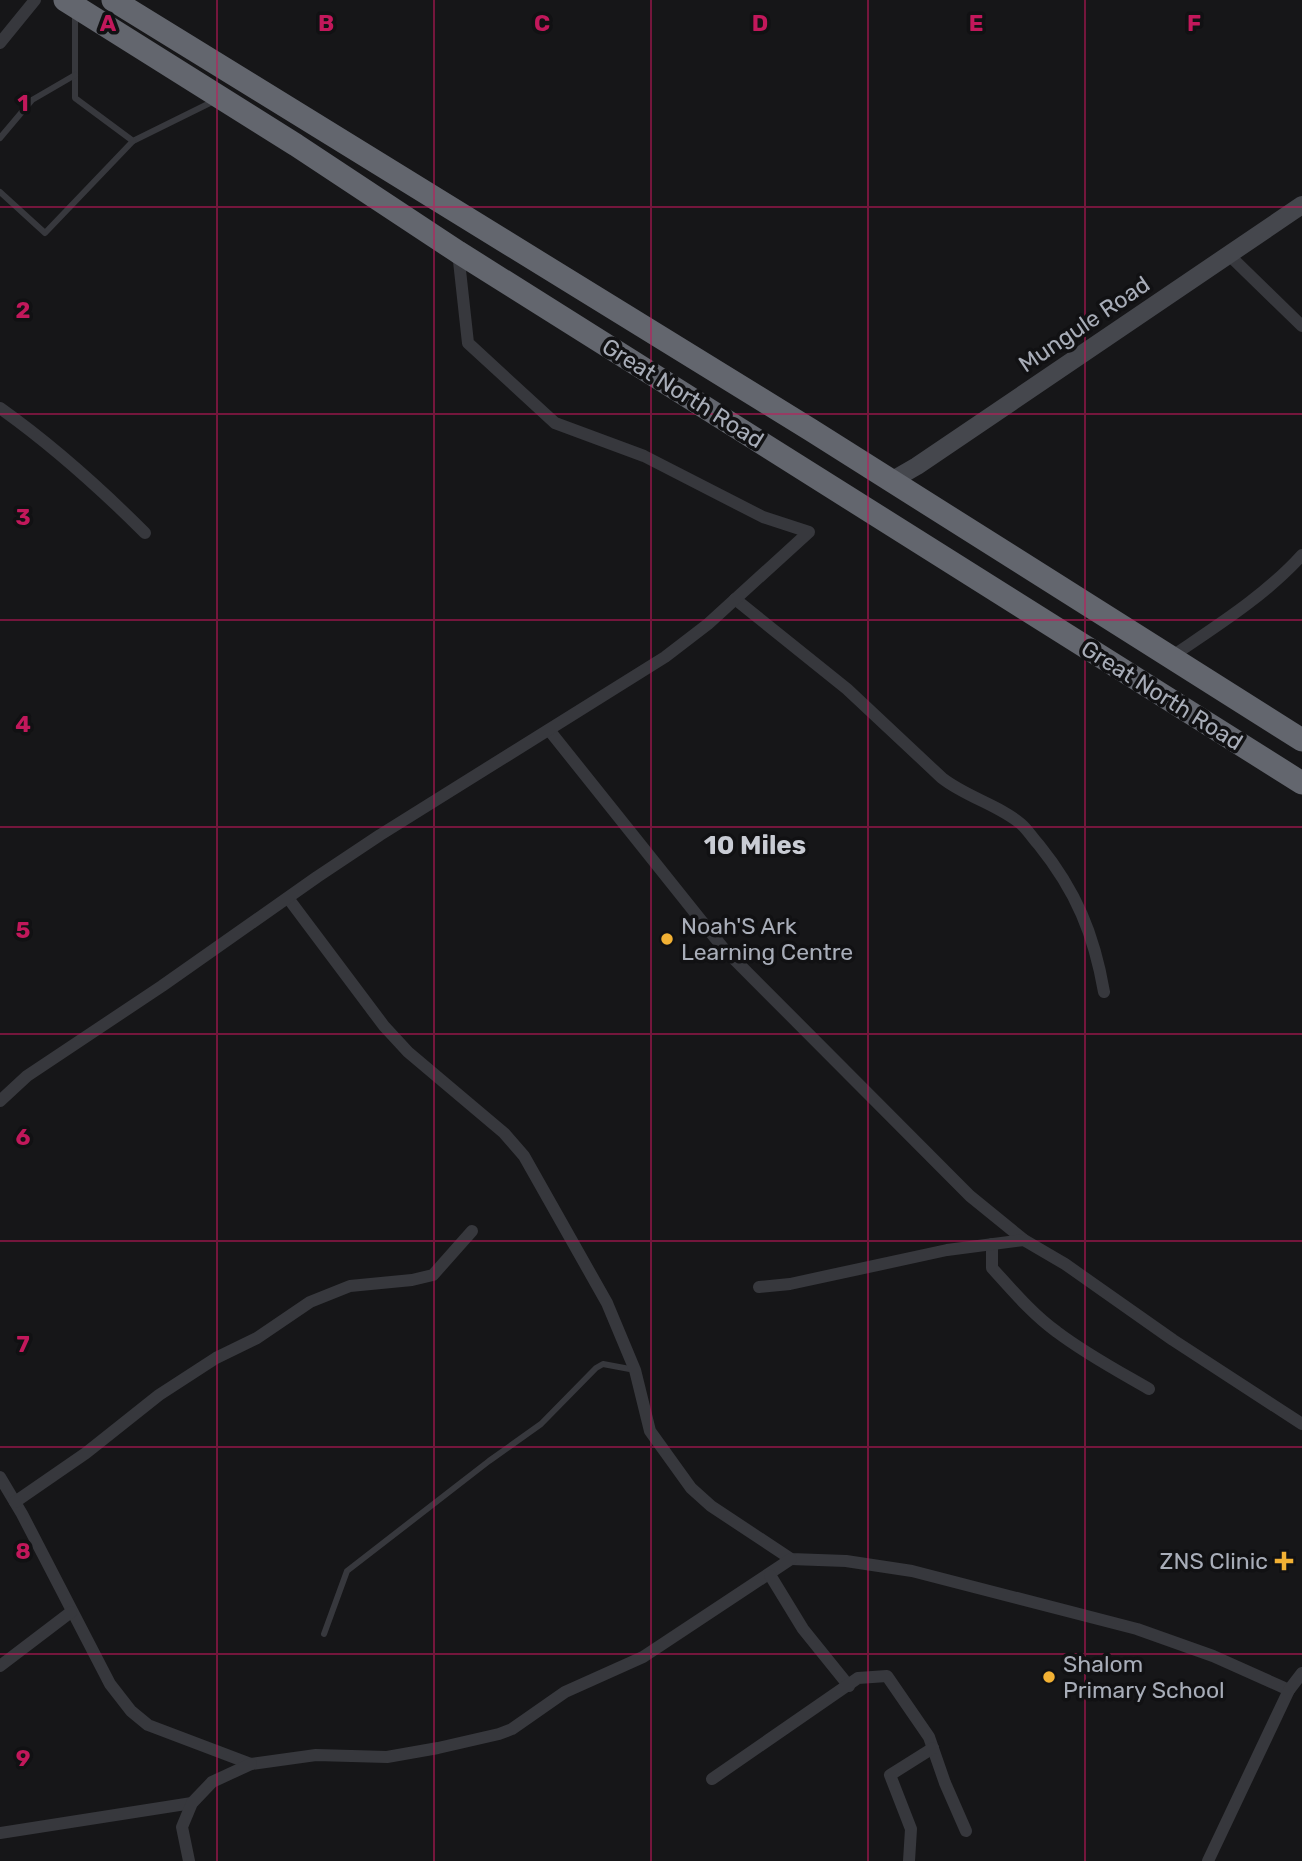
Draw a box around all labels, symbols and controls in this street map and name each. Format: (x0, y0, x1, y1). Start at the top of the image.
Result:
text: A (100, 9, 117, 37)
text: B (318, 9, 334, 37)
text: C (534, 9, 550, 37)
text: D (752, 9, 768, 37)
text: E (969, 9, 983, 37)
text: F (1187, 9, 1201, 37)
text: 1 (17, 89, 29, 117)
street label: Mungule Road (1013, 270, 1155, 378)
text: 2 (16, 296, 30, 324)
street label: Great North Road (597, 332, 769, 454)
text: 3 (15, 503, 31, 531)
street label: Great North Road (1076, 634, 1248, 756)
text: 4 (15, 710, 31, 738)
district label: 10 Miles (704, 830, 806, 861)
place label: Noah'S Ark Learning Centre (681, 912, 853, 966)
text: 5 (16, 916, 31, 944)
marker: Noah'S Ark Learning Centre (659, 931, 675, 947)
text: 6 (16, 1123, 31, 1151)
text: 7 (16, 1330, 30, 1358)
text: 8 (15, 1537, 31, 1565)
place label: ZNS Clinic (1160, 1547, 1268, 1575)
marker: ZNS Clinic (1274, 1551, 1294, 1571)
place label: Shalom Primary School (1063, 1650, 1225, 1704)
marker: Shalom Primary School (1041, 1669, 1057, 1685)
text: 9 (16, 1744, 30, 1772)

